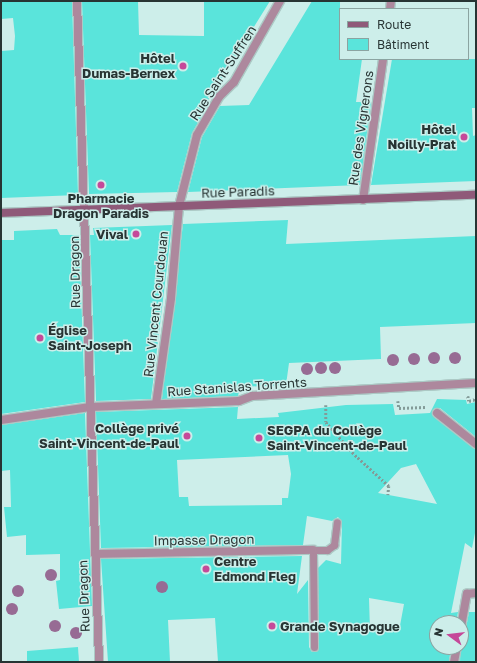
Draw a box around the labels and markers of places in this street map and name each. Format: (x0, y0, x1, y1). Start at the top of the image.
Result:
place label: Hôtel Dumas-Bernex (82, 51, 175, 82)
marker: Hôtel Dumas-Bernex (178, 61, 188, 71)
place label: Hôtel Noilly-Prat (387, 122, 456, 153)
marker: Hôtel Noilly-Prat (459, 132, 469, 142)
marker: Pharmacie Dragon Paradis (96, 180, 106, 190)
place label: Pharmacie Dragon Paradis (53, 191, 149, 222)
place label: Vival (96, 226, 128, 242)
marker: Vival (131, 229, 141, 239)
place label: Église Saint-Joseph (48, 323, 132, 354)
marker: Église Saint-Joseph (35, 333, 45, 343)
place label: Collège privé Saint-Vincent-de-Paul (39, 421, 179, 452)
place label: SEGPA du Collège Saint-Vincent-de-Paul (267, 423, 407, 454)
marker: Collège privé Saint-Vincent-de-Paul (182, 431, 192, 441)
marker: SEGPA du Collège Saint-Vincent-de-Paul (254, 433, 264, 443)
place label: Centre Edmond Fleg (214, 554, 296, 585)
marker: Centre Edmond Fleg (201, 564, 211, 574)
place label: Grande Synagogue (280, 618, 400, 634)
marker: Grande Synagogue (267, 621, 277, 631)

